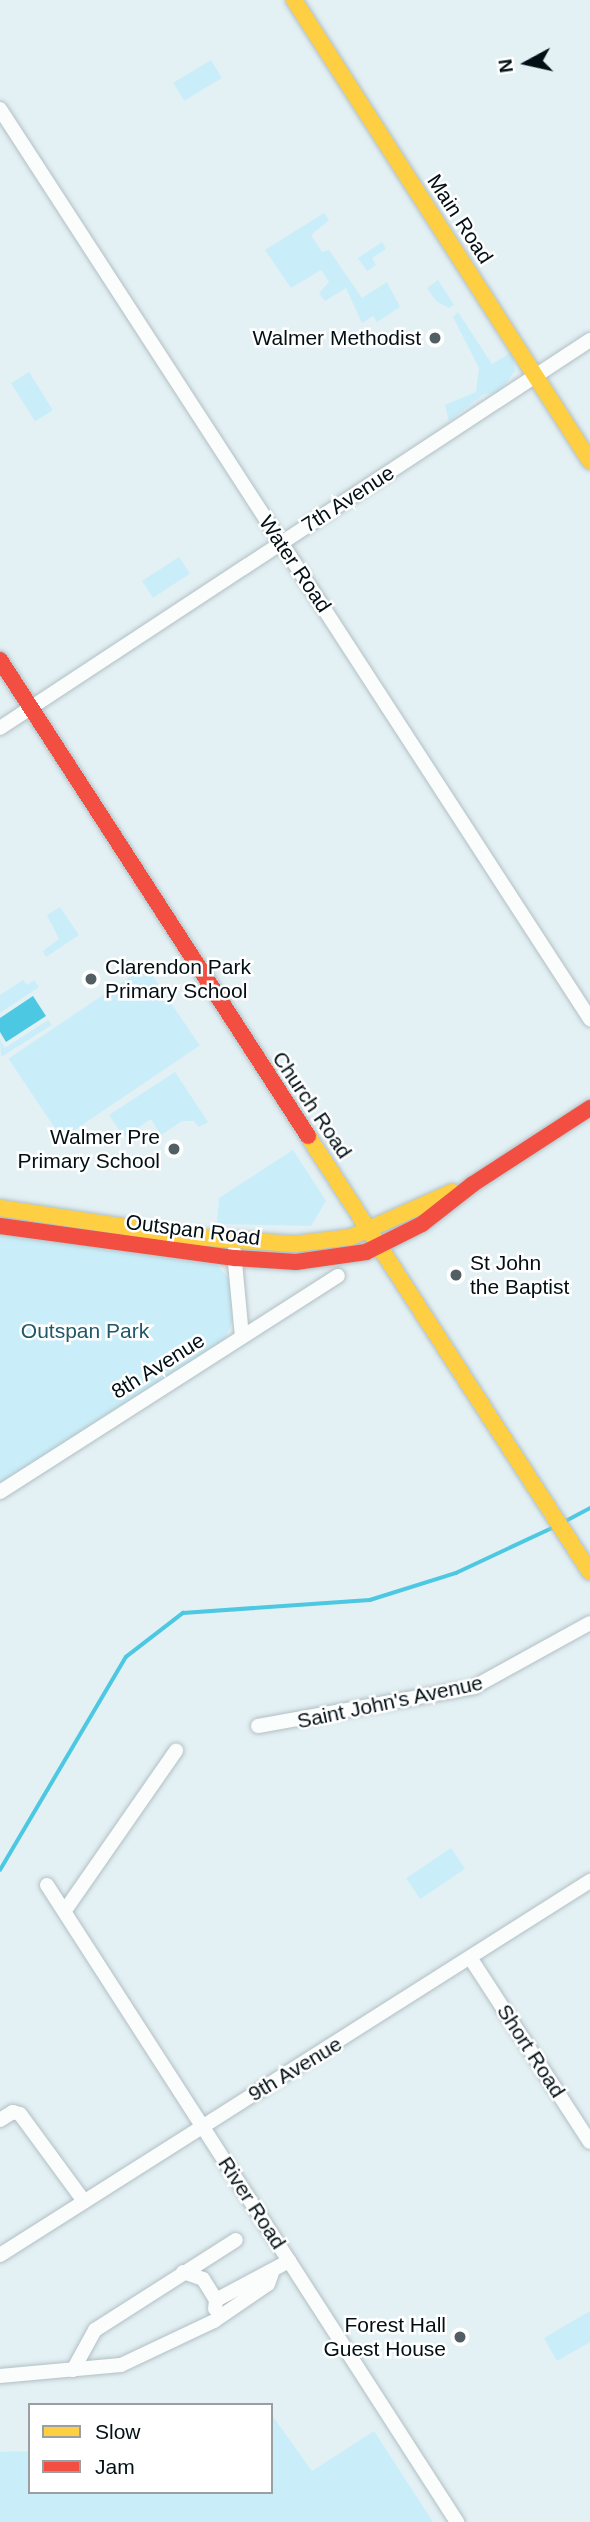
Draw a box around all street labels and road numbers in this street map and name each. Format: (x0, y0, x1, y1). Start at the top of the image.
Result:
street label: Main Road (422, 170, 498, 268)
street label: 7th Avenue (297, 460, 399, 538)
street label: Water Road (253, 511, 337, 617)
street label: Church Road (267, 1047, 357, 1163)
street label: Outspan Road (124, 1209, 262, 1251)
street label: 8th Avenue (106, 1327, 210, 1405)
street label: Saint John's Avenue (294, 1670, 486, 1734)
street label: Short Road (492, 2000, 570, 2102)
street label: 9th Avenue (243, 2031, 347, 2107)
street label: River Road (213, 2152, 291, 2254)

